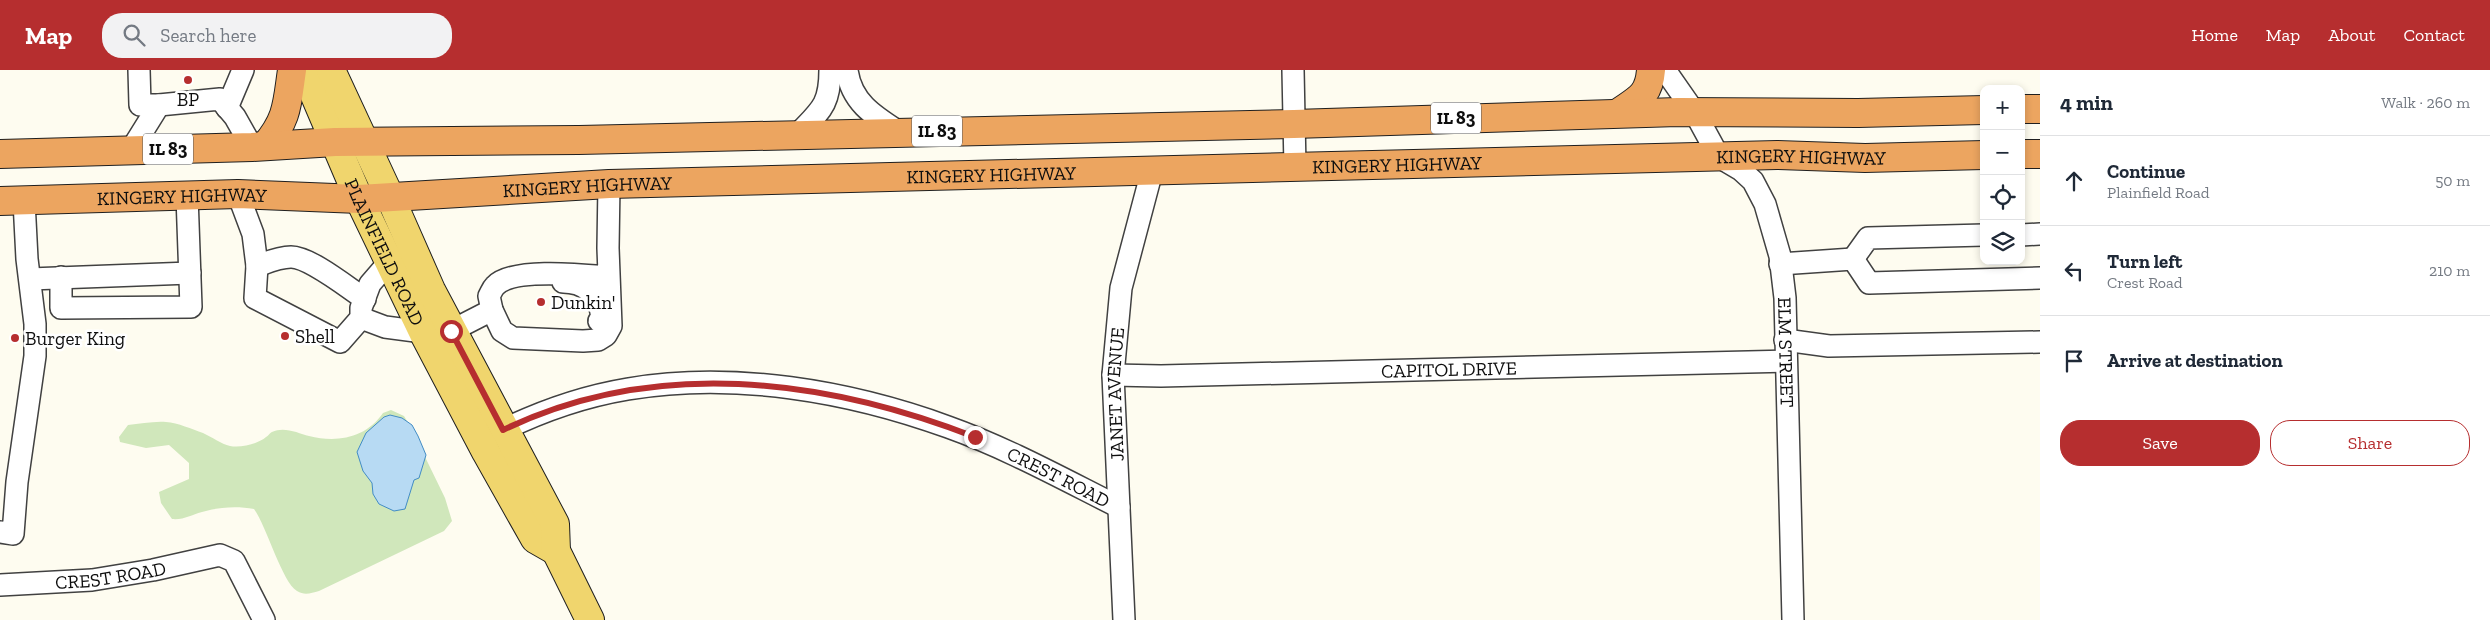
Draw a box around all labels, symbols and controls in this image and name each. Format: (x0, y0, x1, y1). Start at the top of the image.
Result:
search box (102, 13, 452, 58)
text: Map (25, 21, 72, 50)
icon: search (120, 21, 148, 49)
text: Search here (160, 24, 257, 47)
text: Home (2191, 24, 2238, 46)
text: Map (2266, 24, 2300, 46)
text: About (2328, 24, 2375, 46)
text: Contact (2403, 24, 2465, 46)
marker: BP (182, 74, 194, 86)
map controls (1980, 85, 2025, 265)
button: + (1980, 85, 2025, 130)
place label: BP (177, 88, 199, 111)
text: 4 min (2060, 90, 2113, 115)
text: Walk · 260 m (2381, 93, 2470, 112)
road number: IL 83 (1431, 102, 1481, 134)
road number: IL 83 (912, 116, 962, 146)
button: − (1980, 130, 2025, 175)
road number: IL 83 (143, 134, 193, 165)
street label: KINGERY HIGHWAY (1716, 143, 1887, 170)
street label: KINGERY HIGHWAY (1312, 151, 1483, 178)
text: Continue (2107, 160, 2185, 183)
street label: KINGERY HIGHWAY (906, 161, 1077, 188)
icon: ahead (2060, 167, 2088, 195)
street label: KINGERY HIGHWAY (502, 171, 673, 202)
text: 50 m (2435, 171, 2470, 190)
street label: PLAINFIELD ROAD (340, 175, 430, 329)
button: locate (1980, 175, 2025, 220)
street label: KINGERY HIGHWAY (97, 182, 268, 210)
text: Plainfield Road (2107, 183, 2210, 202)
button: layers (1980, 220, 2025, 265)
text: Turn left (2107, 250, 2182, 273)
icon: left (2060, 257, 2088, 285)
text: 210 m (2429, 261, 2470, 280)
text: Crest Road (2107, 273, 2183, 292)
place label: Dunkin' (551, 291, 615, 314)
marker: Dunkin' (535, 296, 547, 308)
street label: ELM STREET (1773, 297, 1799, 408)
route start (440, 320, 463, 343)
place label: Shell (295, 325, 335, 348)
street label: JANET AVENUE (1101, 326, 1129, 462)
place label: Burger King (25, 327, 126, 350)
marker: Shell (279, 330, 291, 342)
marker: Burger King (9, 332, 21, 344)
icon: arrive (2060, 347, 2088, 375)
text: Arrive at destination (2107, 349, 2283, 372)
street label: CAPITOL DRIVE (1381, 356, 1517, 382)
button: Save (2060, 420, 2260, 466)
button: Share (2270, 420, 2470, 466)
route end (964, 426, 987, 449)
street label: CREST ROAD (1004, 442, 1114, 512)
street label: CREST ROAD (54, 556, 168, 593)

